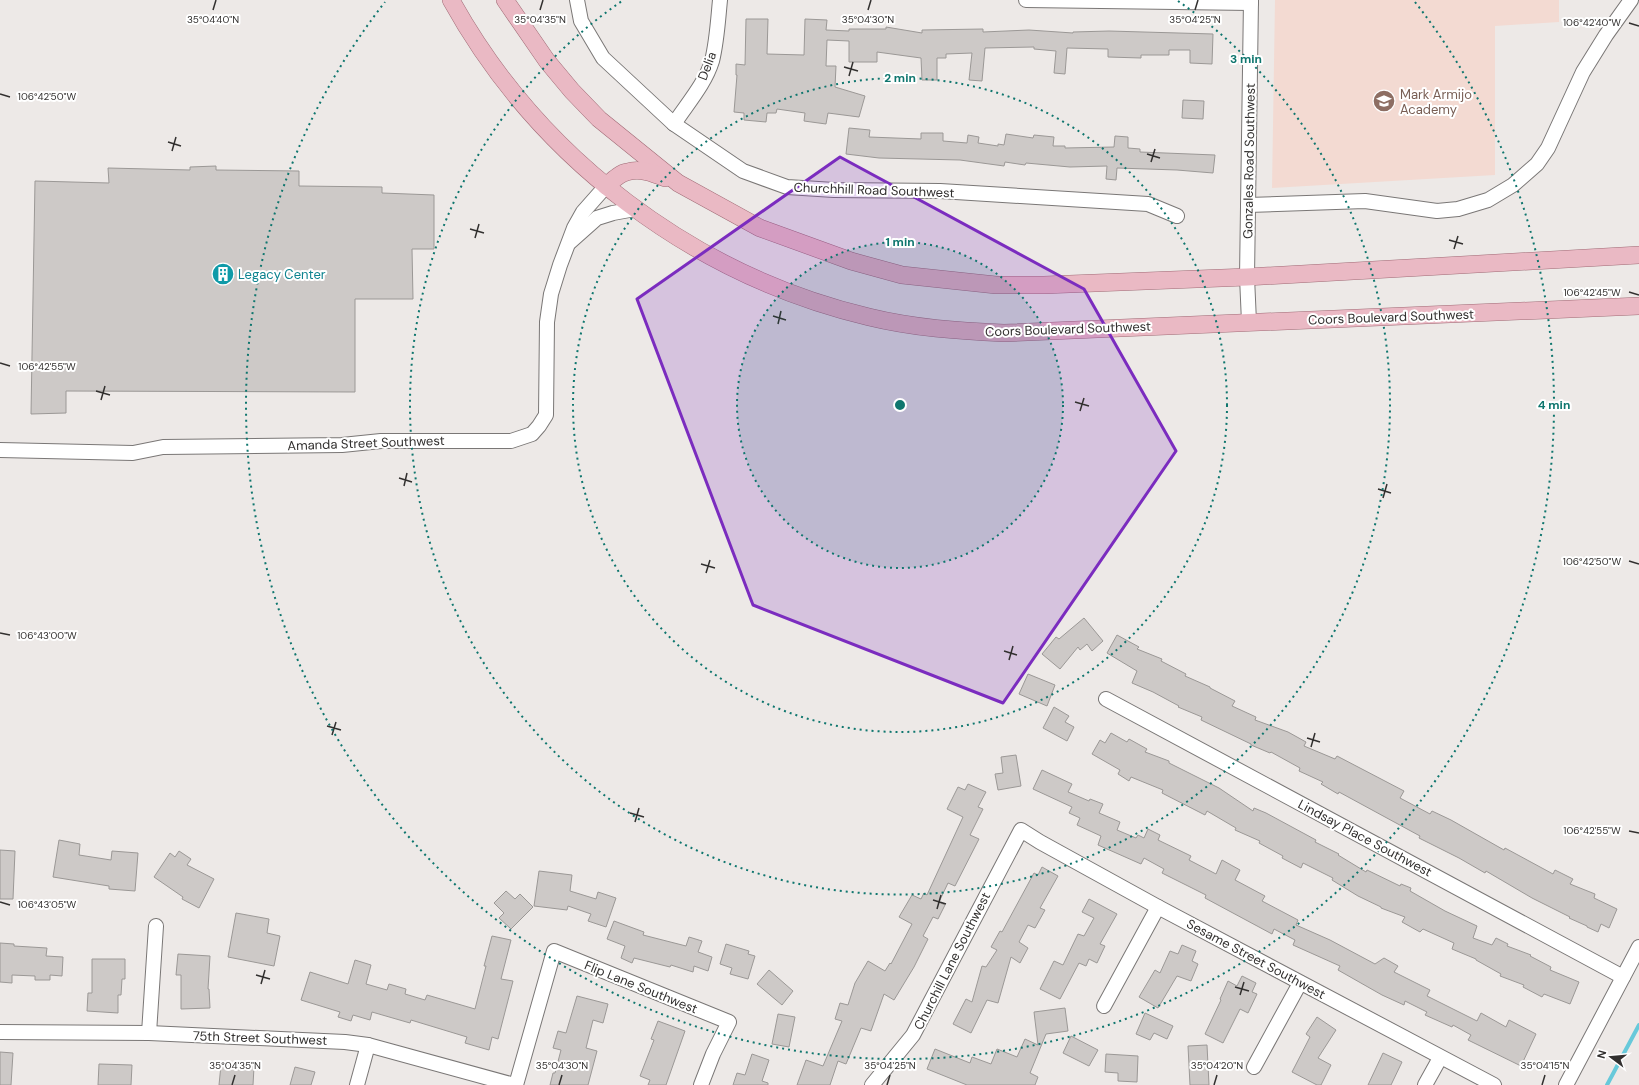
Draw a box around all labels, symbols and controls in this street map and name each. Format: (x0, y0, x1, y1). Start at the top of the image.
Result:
text: 35°04'40"N (187, 13, 239, 26)
text: 35°04'35"N (514, 13, 566, 26)
text: 35°04'30"N (842, 13, 894, 26)
text: 35°04'25"N (1169, 13, 1221, 26)
text: 106°42'40"W (1563, 16, 1621, 29)
street label: Delia (694, 49, 720, 83)
text: 3 min (1230, 51, 1262, 67)
text: 2 min (884, 70, 916, 86)
street label: Gonzales Road Southwest (1239, 83, 1259, 239)
place label: Mark Armijo Academy (1400, 86, 1472, 118)
school or university icon: Mark Armijo Academy (1371, 88, 1397, 114)
text: 106°42'50"W (18, 90, 76, 103)
street label: Churchhill Road Southwest (793, 179, 955, 201)
text: 1 min (885, 234, 915, 250)
building icon: Legacy Center (210, 261, 236, 287)
place label: Legacy Center (238, 266, 326, 283)
text: 106°42'45"W (1563, 286, 1621, 299)
street label: Coors Boulevard Southwest (1308, 306, 1474, 328)
street label: Coors Boulevard Southwest (985, 318, 1151, 340)
text: 106°42'55"W (18, 360, 76, 373)
text: 4 min (1538, 397, 1570, 413)
centre of rings (893, 398, 907, 412)
street label: Amanda Street Southwest (287, 432, 445, 454)
text: 106°42'50"W (1563, 555, 1621, 568)
text: 106°43'00"W (17, 629, 77, 642)
street label: Lindsay Place Southwest (1295, 795, 1435, 881)
text: 106°42'55"W (1563, 824, 1621, 837)
street label: Churchill Lane Southwest (910, 889, 994, 1033)
text: 106°43'05"W (18, 898, 77, 911)
street label: Sesame Street Southwest (1184, 915, 1328, 1003)
street label: Flip Lane Southwest (582, 957, 700, 1017)
street label: 75th Street Southwest (192, 1027, 328, 1049)
north arrow (1591, 1037, 1631, 1077)
text: N (1594, 1048, 1609, 1060)
text: 35°04'35"N (209, 1059, 261, 1072)
text: 35°04'30"N (536, 1059, 588, 1072)
text: 35°04'25"N (864, 1059, 916, 1072)
text: 35°04'20"N (1191, 1059, 1243, 1072)
text: 35°04'15"N (1521, 1059, 1569, 1072)

